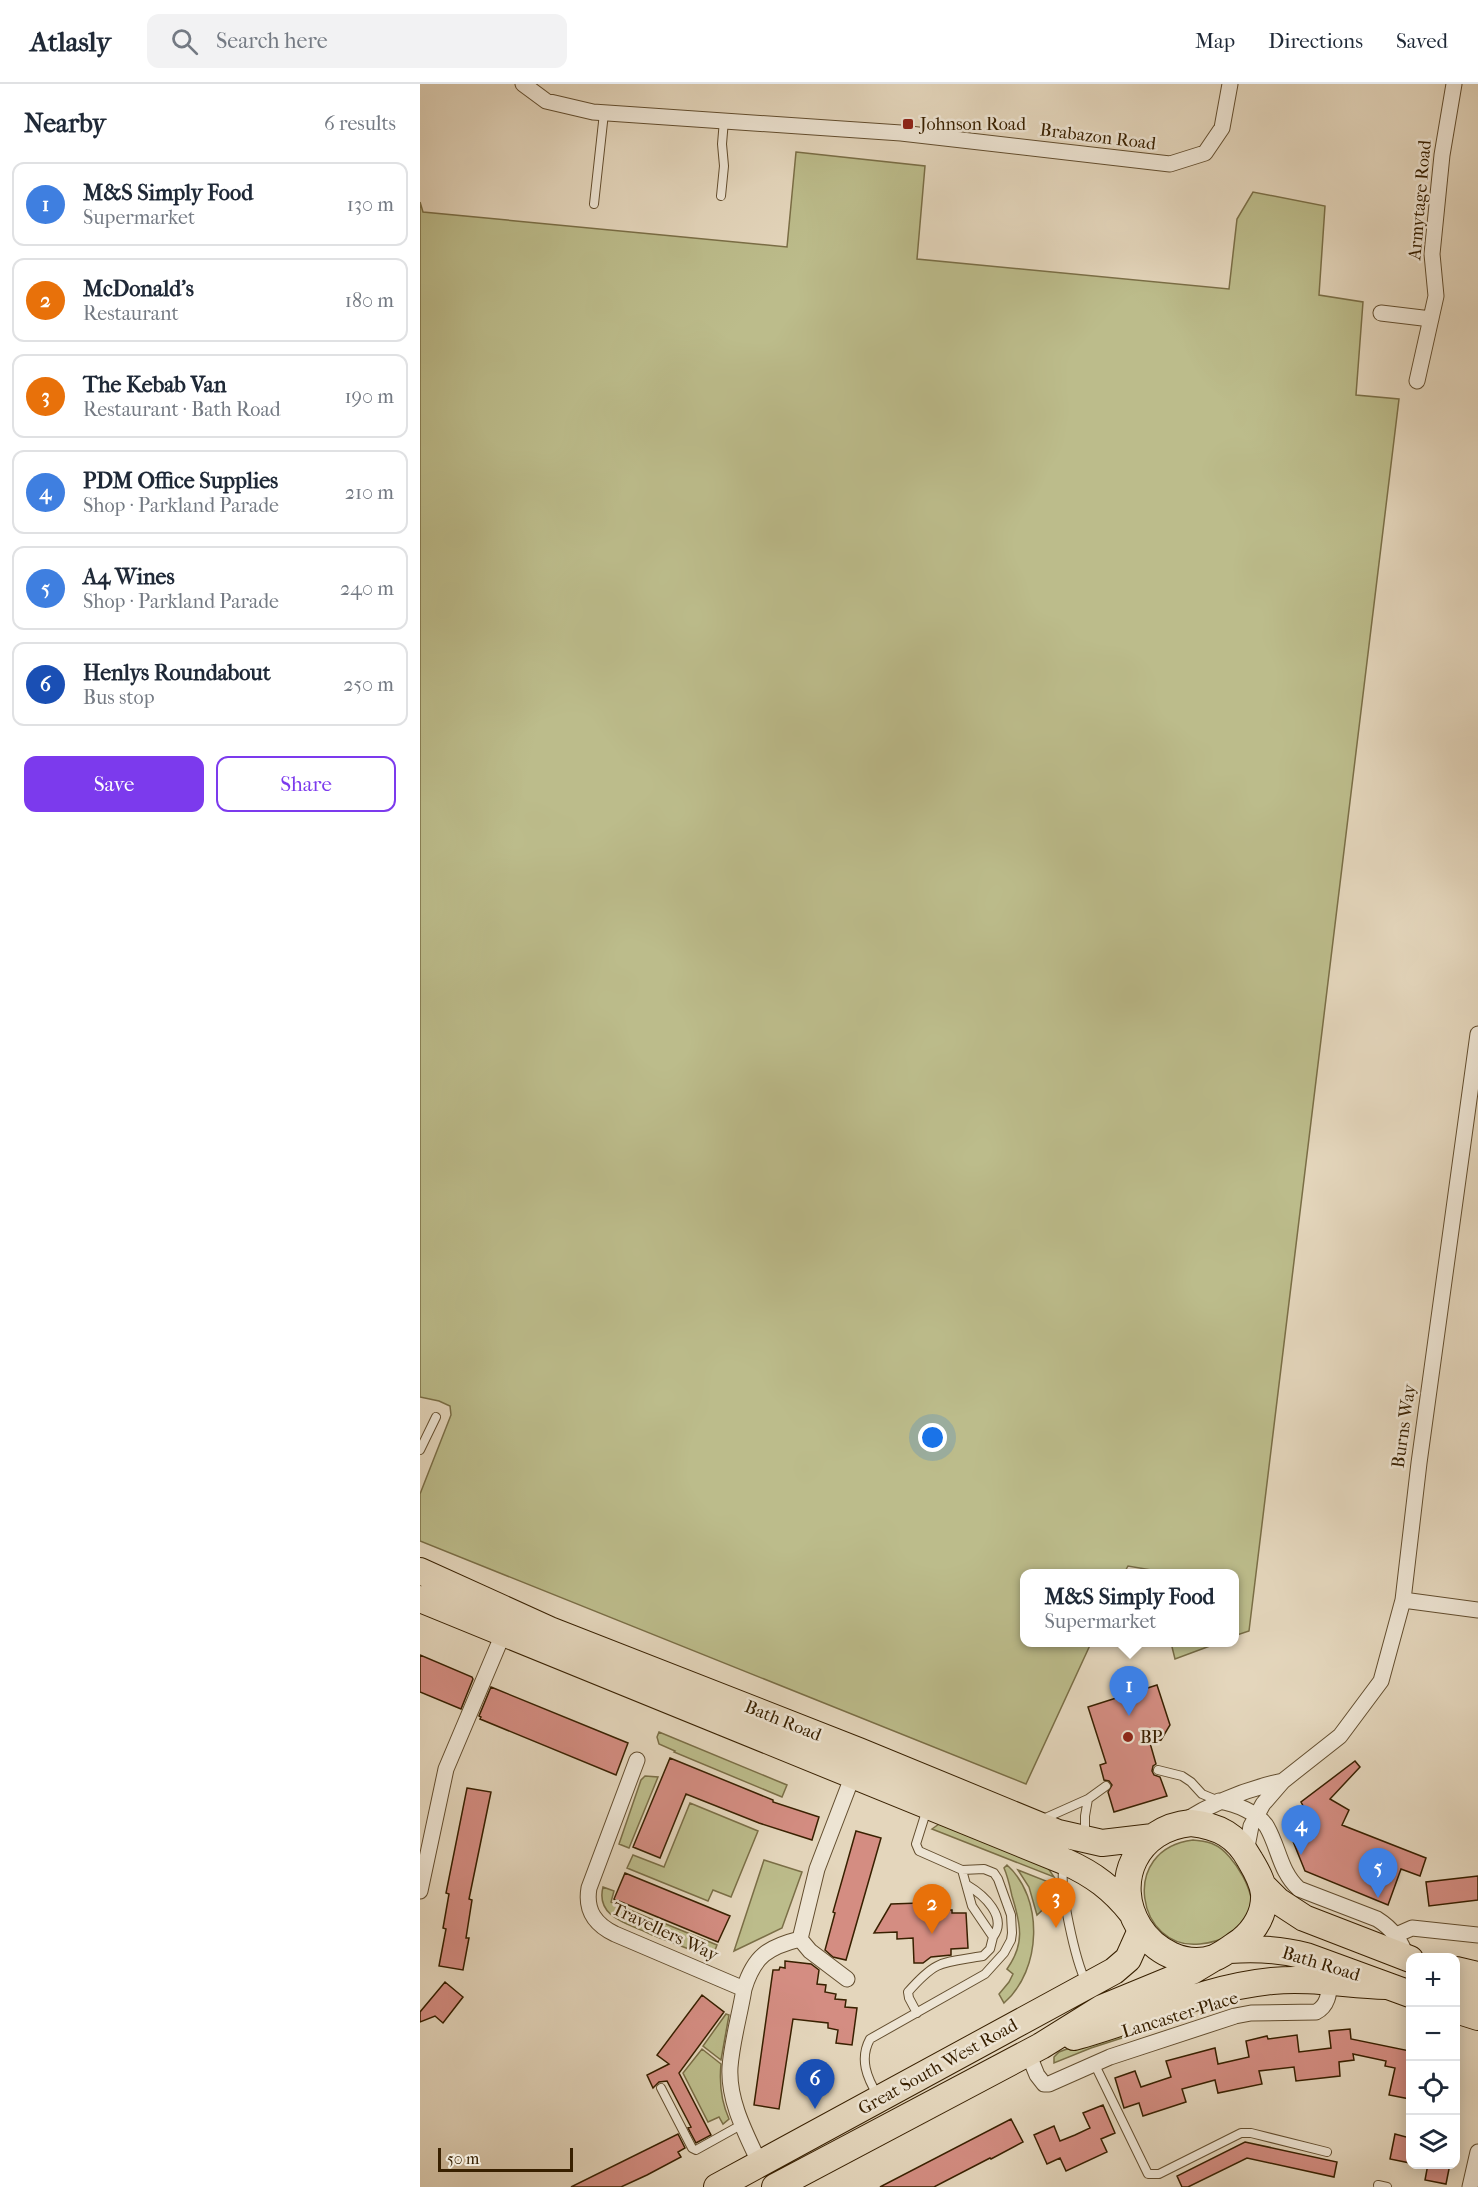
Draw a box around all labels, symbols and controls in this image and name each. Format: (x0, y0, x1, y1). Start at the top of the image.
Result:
search box (147, 14, 567, 68)
text: Atlasly (30, 25, 111, 58)
icon: search (168, 25, 201, 58)
text: Search here (216, 28, 328, 54)
text: Map (1195, 29, 1235, 53)
text: Directions (1268, 29, 1363, 53)
text: Saved (1396, 29, 1448, 53)
text: Nearby (24, 108, 106, 139)
text: 6 results (324, 112, 396, 135)
place label: Johnson Road (918, 114, 1026, 135)
marker: Johnson Road (901, 117, 915, 131)
street label: Brabazon Road (1039, 119, 1157, 155)
street label: Armytage Road (1404, 139, 1436, 262)
text: M&S Simply Food (83, 180, 253, 206)
text: 1 (42, 193, 49, 216)
text: 130 m (347, 193, 394, 216)
text: Supermarket (83, 206, 195, 229)
text: McDonald's (83, 276, 194, 302)
text: 2 (40, 289, 51, 312)
text: 180 m (345, 289, 394, 312)
text: Restaurant (83, 302, 179, 325)
text: The Kebab Van (83, 372, 226, 398)
text: 3 (41, 385, 50, 408)
text: 190 m (344, 385, 394, 408)
text: Restaurant · Bath Road (83, 398, 281, 421)
text: PDM Office Supplies (83, 468, 278, 494)
text: 4 (40, 481, 51, 504)
text: 210 m (345, 481, 394, 504)
text: Shop · Parkland Parade (83, 494, 279, 517)
text: A4 Wines (83, 564, 175, 590)
text: 5 (41, 577, 50, 600)
text: 240 m (340, 577, 394, 600)
text: Shop · Parkland Parade (83, 590, 279, 613)
text: Henlys Roundabout (83, 660, 271, 686)
text: 6 (40, 673, 51, 696)
text: 250 m (343, 673, 394, 696)
text: Bus stop (83, 686, 155, 709)
button: Save (24, 756, 204, 812)
button: Share (216, 756, 396, 812)
street label: Burns Way (1388, 1381, 1420, 1469)
your location (918, 1423, 947, 1452)
popup (1020, 1569, 1239, 1647)
text: M&S Simply Food (1044, 1584, 1215, 1610)
text: Supermarket (1044, 1610, 1156, 1633)
pin: 1 (1110, 1666, 1148, 1716)
street label: Bath Road (742, 1696, 824, 1746)
place label: BP (1140, 1727, 1163, 1748)
marker: BP (1121, 1730, 1135, 1744)
pin: 4 (1282, 1806, 1320, 1855)
pin: 5 (1358, 1848, 1398, 1898)
pin: 3 (1036, 1878, 1076, 1928)
pin: 2 (912, 1884, 952, 1934)
street label: Travellers Way (608, 1898, 723, 1966)
street label: Bath Road (1279, 1942, 1363, 1986)
map controls (1406, 1953, 1460, 2169)
button: + (1406, 1953, 1460, 2007)
street label: Lancaster Place (1119, 1987, 1241, 2043)
button: − (1406, 2007, 1460, 2061)
street label: Great South West Road (855, 2014, 1022, 2120)
pin: 6 (796, 2060, 834, 2109)
button: locate (1406, 2061, 1460, 2115)
button: layers (1406, 2115, 1460, 2169)
scale bar (438, 2145, 573, 2172)
text: 50 m (447, 2149, 479, 2168)

